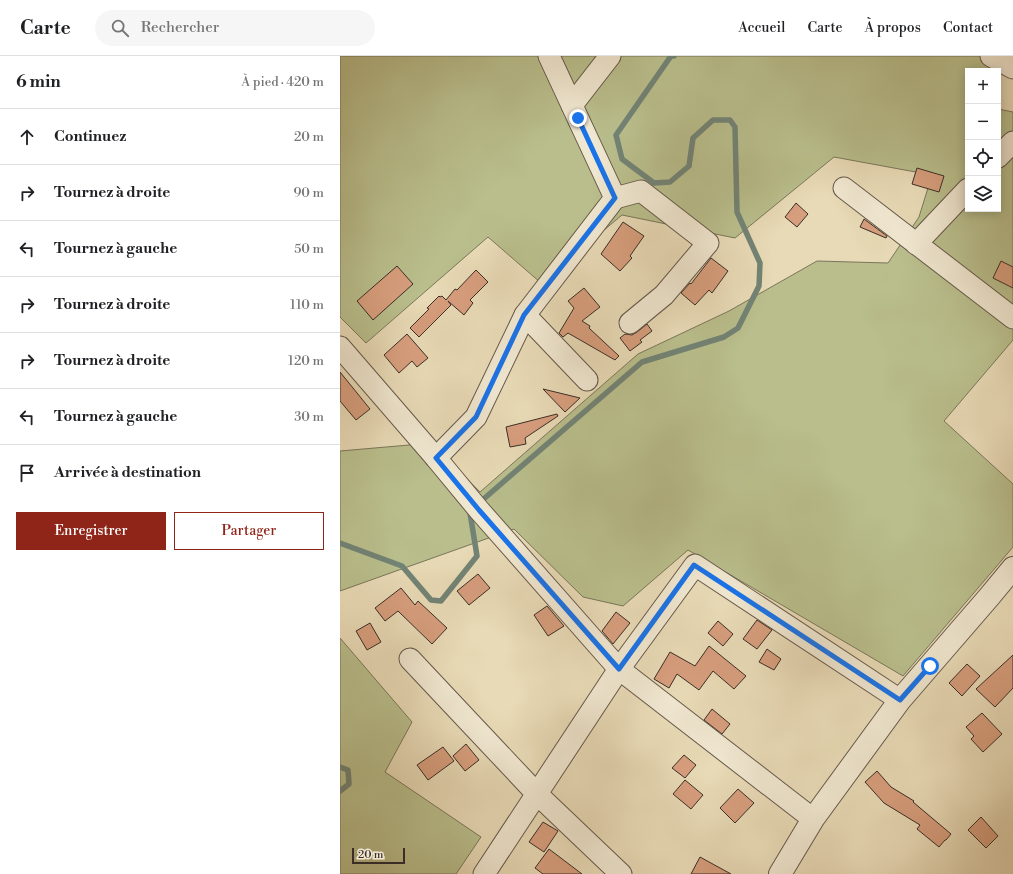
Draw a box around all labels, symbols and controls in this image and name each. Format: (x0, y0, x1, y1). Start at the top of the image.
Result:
search box (95, 10, 375, 46)
text: Carte (20, 16, 71, 40)
icon: search (109, 17, 131, 39)
text: Rechercher (141, 18, 219, 37)
text: Accueil (738, 19, 785, 37)
text: Carte (807, 19, 842, 37)
text: À propos (864, 19, 921, 37)
text: Contact (943, 19, 993, 37)
map controls (965, 68, 1001, 212)
button: + (965, 68, 1001, 104)
text: 6 min (16, 71, 61, 93)
text: À pied · 420 m (241, 74, 324, 90)
button: − (965, 104, 1001, 140)
route end (569, 109, 587, 127)
icon: ahead (16, 126, 38, 148)
text: Continuez (54, 127, 126, 146)
text: 20 m (294, 129, 324, 145)
button: locate (965, 140, 1001, 176)
button: layers (965, 176, 1001, 212)
icon: right (16, 182, 38, 204)
text: Tournez à droite (54, 183, 170, 202)
text: 90 m (293, 185, 324, 201)
icon: left (16, 238, 38, 260)
text: Tournez à gauche (54, 239, 177, 258)
text: 50 m (294, 241, 324, 257)
icon: right (16, 294, 38, 316)
text: Tournez à droite (54, 295, 170, 314)
text: 110 m (290, 297, 324, 313)
icon: right (16, 350, 38, 372)
text: Tournez à droite (54, 351, 170, 370)
text: 120 m (288, 353, 324, 369)
icon: left (16, 406, 38, 428)
text: Tournez à gauche (54, 407, 177, 426)
text: 30 m (294, 409, 324, 425)
icon: arrive (16, 462, 38, 484)
text: Arrivée à destination (54, 463, 201, 482)
button: Enregistrer (16, 512, 166, 550)
button: Partager (174, 512, 324, 550)
route start (921, 657, 939, 675)
scale bar (352, 846, 405, 865)
text: 20 m (358, 848, 383, 862)

